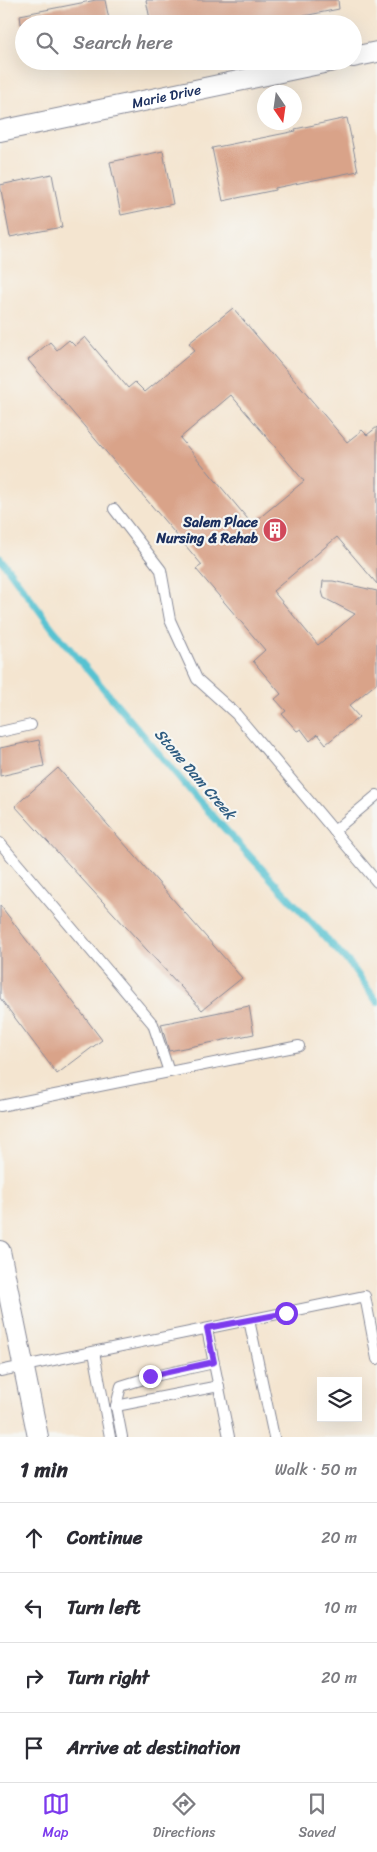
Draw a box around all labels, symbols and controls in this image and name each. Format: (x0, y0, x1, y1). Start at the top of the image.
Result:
search box (15, 15, 362, 70)
text: Search here (73, 26, 173, 59)
icon: search (33, 29, 61, 57)
street label: Marie Drive (130, 77, 203, 116)
north arrow (257, 85, 302, 130)
place label: Salem Place Nursing & Rehab (155, 510, 259, 551)
building icon: Salem Place Nursing & Rehab (262, 517, 288, 543)
water label: Stone Dam Creek (148, 723, 243, 827)
route start (275, 1302, 298, 1325)
route end (139, 1365, 162, 1388)
map controls (317, 1377, 362, 1422)
button: layers (317, 1377, 362, 1422)
text: 1 min (20, 1451, 68, 1489)
text: Walk · 50 m (275, 1455, 357, 1484)
text: Continue (67, 1521, 143, 1554)
text: 20 m (321, 1523, 357, 1552)
icon: ahead (20, 1524, 48, 1552)
text: Turn left (67, 1591, 140, 1624)
text: 10 m (324, 1593, 357, 1622)
icon: left (20, 1594, 48, 1622)
text: Turn right (67, 1661, 149, 1694)
text: 20 m (321, 1663, 357, 1692)
icon: right (20, 1664, 48, 1692)
text: Arrive at destination (67, 1731, 240, 1764)
icon: arrive (20, 1734, 48, 1762)
tab: Map (42, 1790, 70, 1845)
tab: Directions (153, 1790, 215, 1845)
tab: Saved (299, 1790, 335, 1845)

